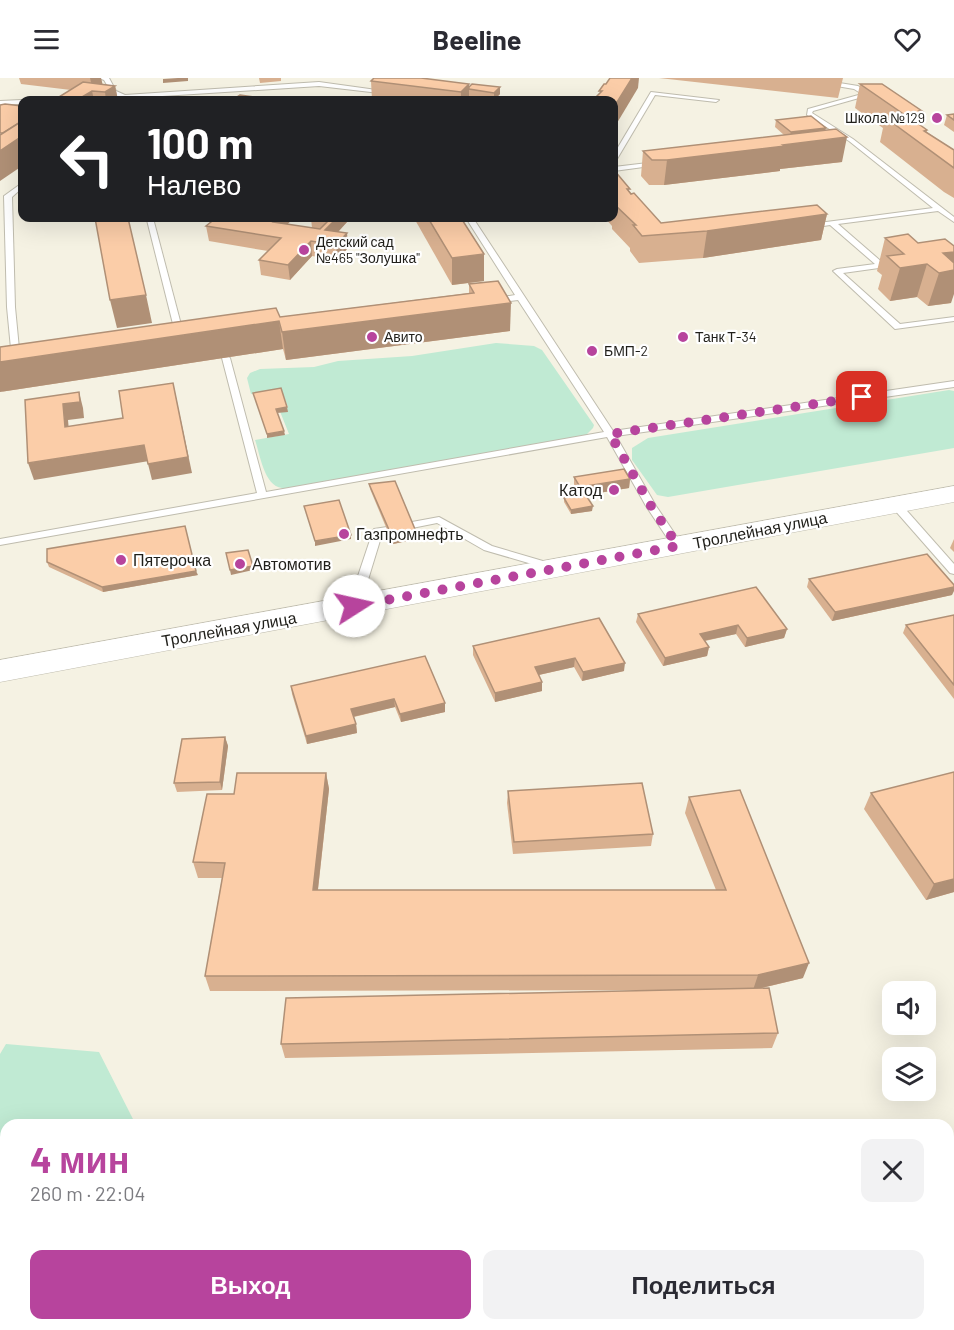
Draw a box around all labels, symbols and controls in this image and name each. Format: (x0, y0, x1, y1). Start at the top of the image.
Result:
icon: menu (30, 23, 63, 56)
text: Beeline (432, 23, 522, 55)
icon: heart (891, 23, 924, 56)
place label: Школа №129 (845, 109, 925, 126)
marker: Школа №129 (930, 111, 944, 125)
text: 100 m (147, 117, 253, 167)
icon: left (48, 120, 126, 198)
text: Налево (147, 168, 241, 200)
place label: Детский сад №465 "Золушка" (316, 233, 420, 266)
marker: Детский сад №465 "Золушка" (297, 243, 311, 257)
place label: Авито (384, 328, 423, 345)
place label: Танк Т-34 (695, 328, 756, 345)
marker: Авито (365, 330, 379, 344)
marker: Танк Т-34 (676, 330, 690, 344)
place label: БМП-2 (604, 342, 648, 359)
marker: БМП-2 (585, 344, 599, 358)
pin (836, 371, 887, 422)
icon: arrive (845, 380, 878, 413)
place label: Катод (559, 480, 603, 499)
marker: Катод (607, 483, 621, 497)
street label: Троллейная улица (691, 507, 829, 552)
place label: Газпромнефть (356, 524, 464, 543)
marker: Газпромнефть (337, 527, 351, 541)
place label: Пятерочка (133, 550, 211, 569)
marker: Пятерочка (114, 553, 128, 567)
place label: Автомотив (252, 554, 331, 573)
marker: Автомотив (233, 557, 247, 571)
position arrow (322, 574, 386, 638)
street label: Троллейная улица (160, 607, 298, 650)
map controls (882, 981, 936, 1101)
button: sound (882, 981, 936, 1035)
button: layers (882, 1047, 936, 1101)
text: 4 мин (30, 1137, 130, 1180)
button: close (861, 1139, 924, 1202)
text: 260 m · 22:04 (30, 1181, 146, 1205)
button: Выход (30, 1250, 471, 1319)
button: Поделиться (483, 1250, 924, 1319)

